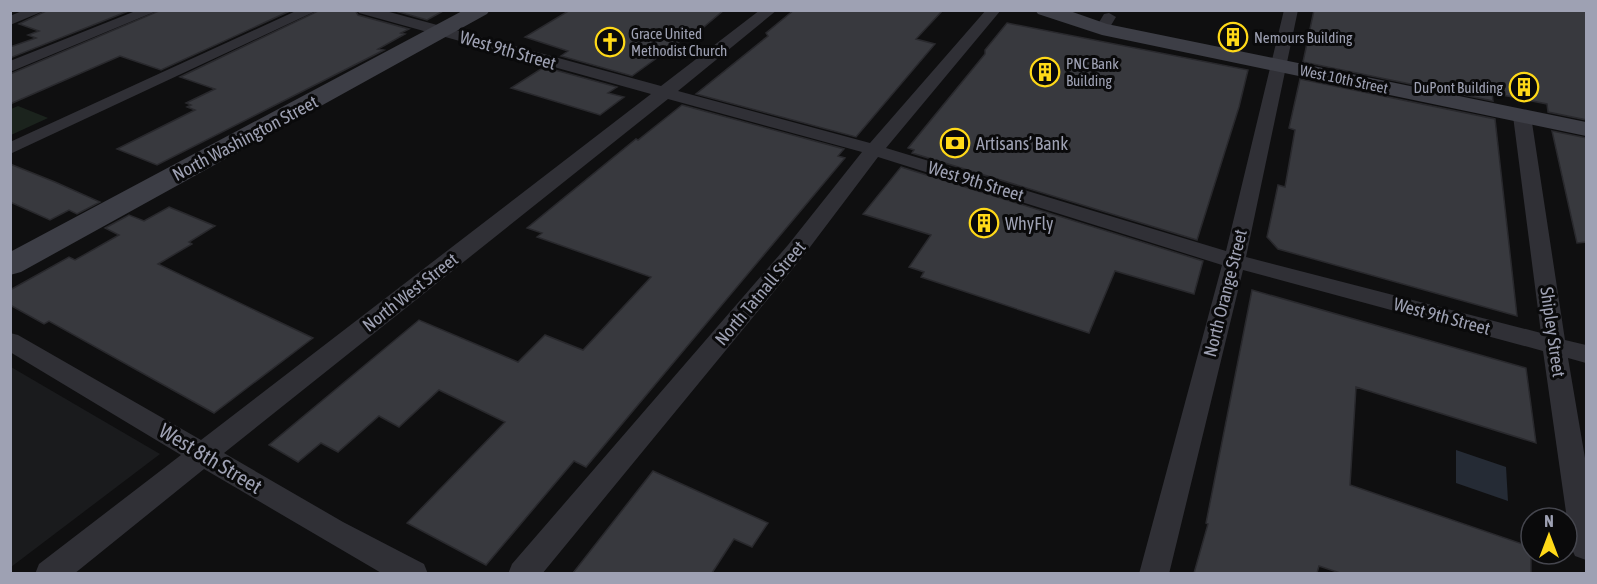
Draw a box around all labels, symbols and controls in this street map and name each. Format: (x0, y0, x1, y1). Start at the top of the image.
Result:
building icon: Nemours Building (1217, 21, 1249, 53)
place label: Grace United Methodist Church (631, 25, 727, 59)
street label: West 9th Street (458, 26, 558, 74)
church icon: Grace United Methodist Church (594, 26, 626, 58)
place label: Nemours Building (1254, 29, 1353, 46)
place label: PNC Bank Building (1066, 55, 1119, 89)
building icon: PNC Bank Building (1029, 56, 1061, 88)
street label: West 10th Street (1298, 61, 1390, 97)
building icon: DuPont Building (1508, 71, 1540, 103)
place label: DuPont Building (1414, 79, 1504, 96)
street label: North Washington Street (169, 91, 321, 185)
bank icon: Artisans’ Bank (939, 127, 971, 159)
place label: Artisans’ Bank (976, 133, 1068, 154)
street label: West 9th Street (926, 156, 1026, 206)
building icon: WhyFly (968, 207, 1000, 239)
place label: WhyFly (1005, 213, 1053, 234)
street label: North Orange Street (1199, 227, 1251, 359)
street label: North Tatnall Street (710, 237, 810, 349)
street label: North West Street (358, 248, 462, 336)
street label: Shipley Street (1536, 286, 1570, 378)
street label: West 9th Street (1391, 293, 1493, 339)
street label: West 8th Street (155, 418, 267, 498)
north arrow (1519, 506, 1579, 566)
text: N (1544, 512, 1554, 530)

